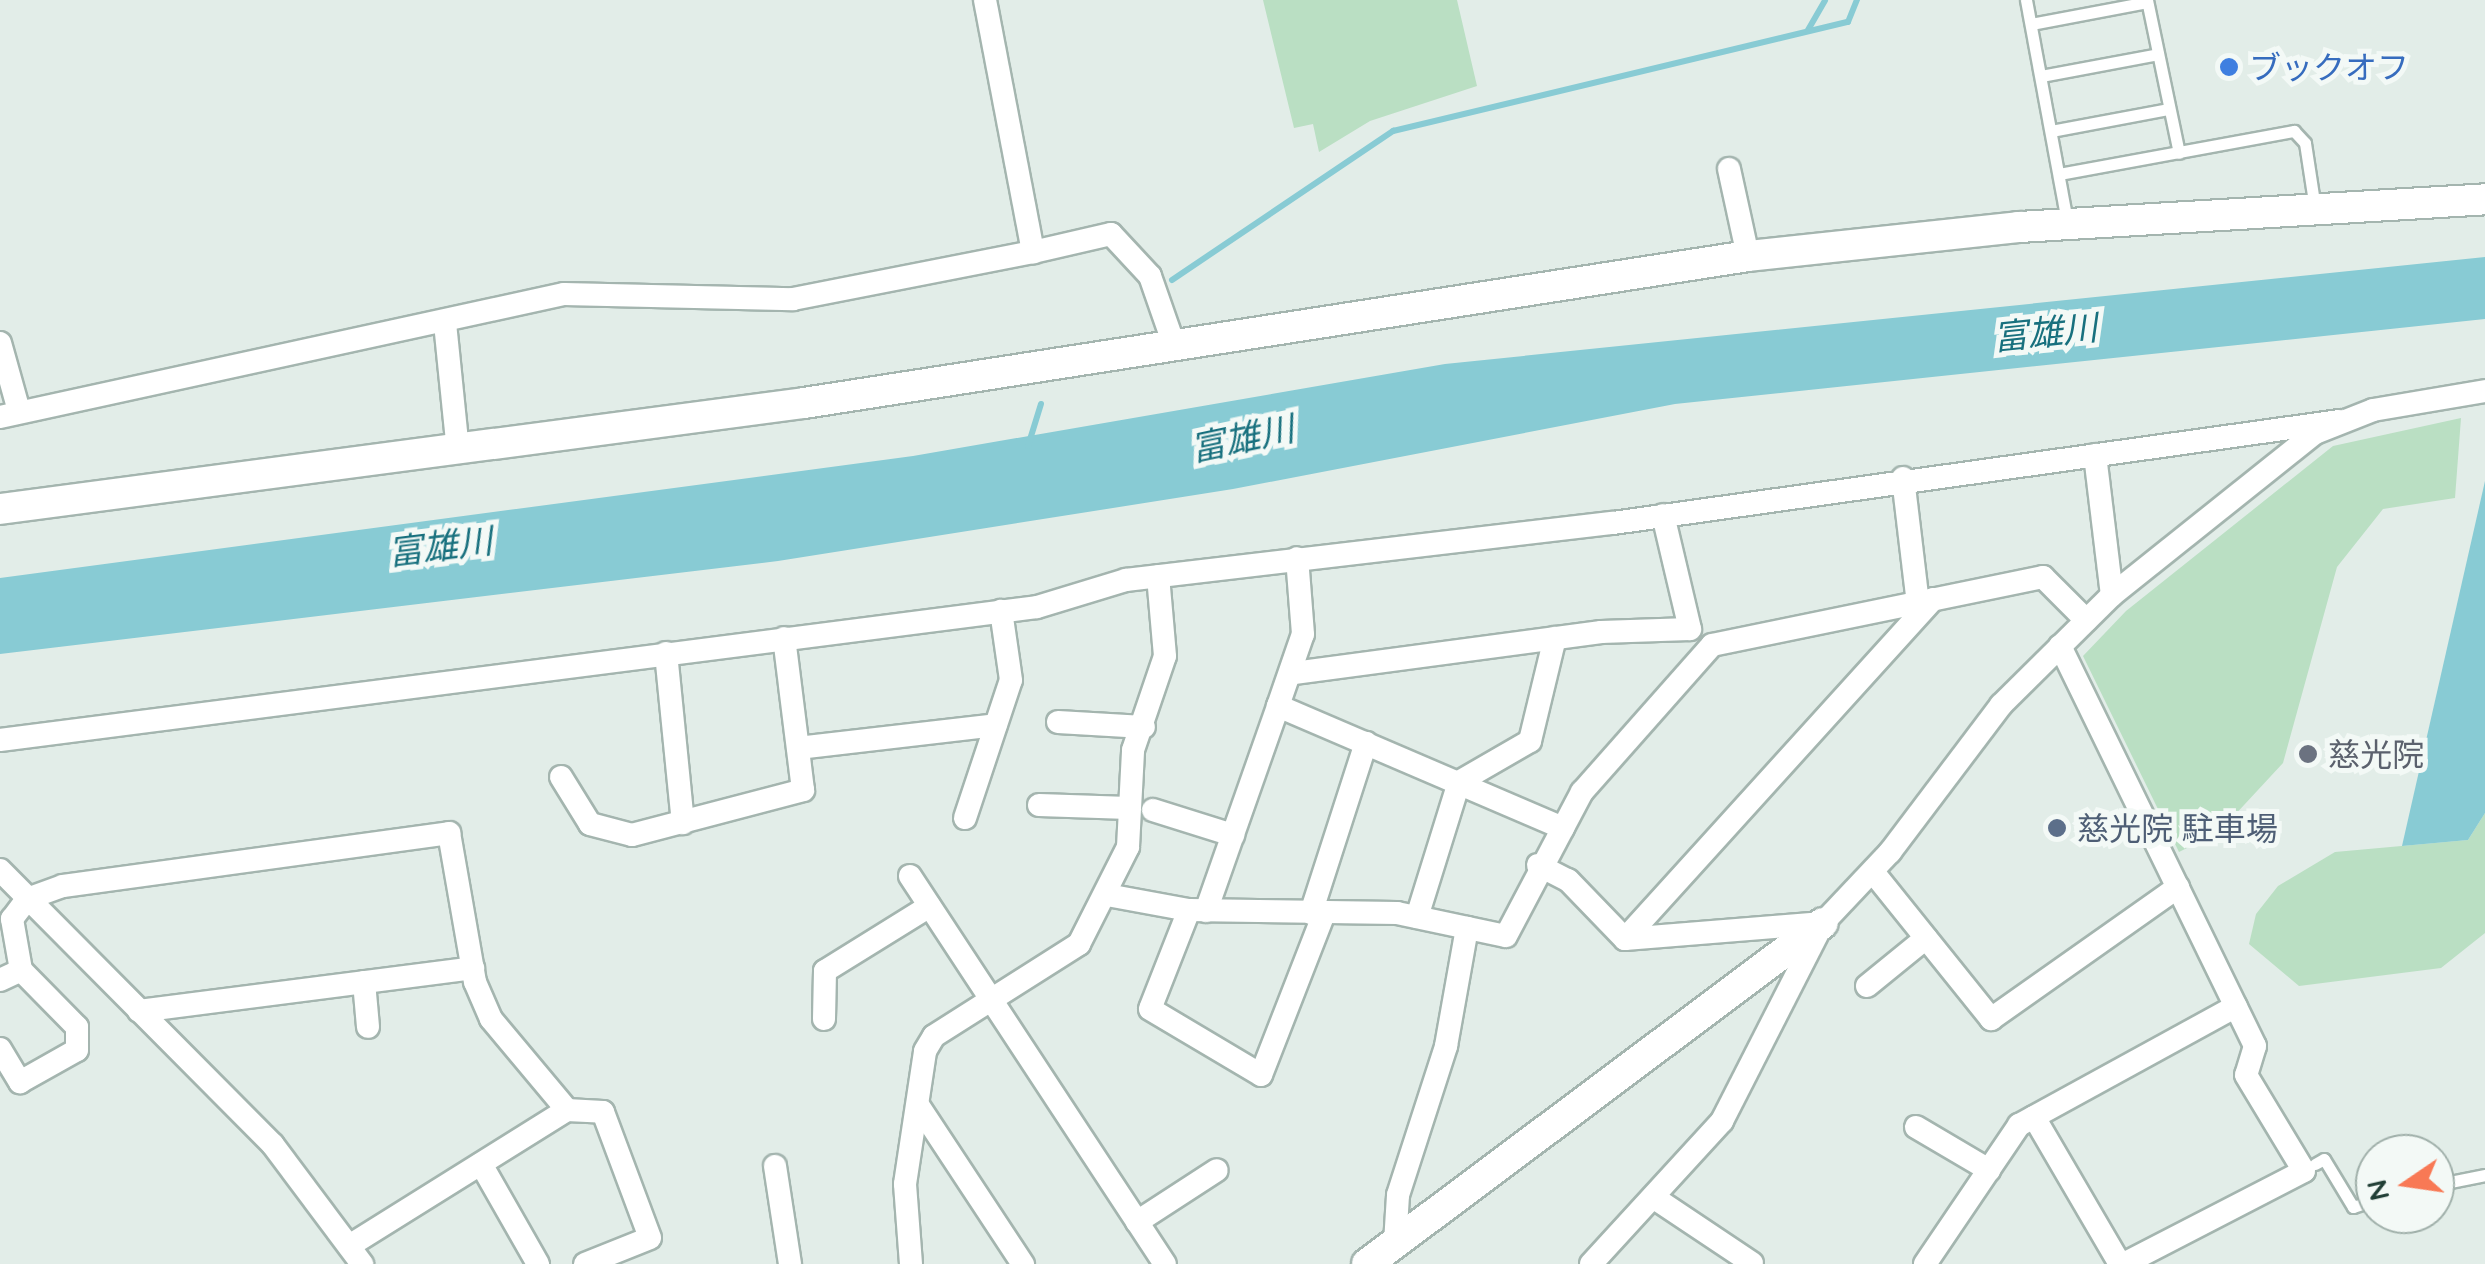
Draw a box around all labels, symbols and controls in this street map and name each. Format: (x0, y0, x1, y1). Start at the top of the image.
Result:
place label: ブックオフ (2249, 48, 2409, 86)
marker: ブックオフ (2218, 56, 2240, 78)
water label: 富雄川 (1991, 306, 2099, 358)
water label: 富雄川 (1186, 407, 1298, 469)
water label: 富雄川 (385, 519, 495, 573)
place label: 慈光院 (2328, 735, 2424, 773)
marker: 慈光院 (2297, 743, 2319, 765)
place label: 慈光院 駐車場 (2077, 809, 2278, 847)
marker: 慈光院 駐車場 (2046, 817, 2068, 839)
north arrow (2355, 1134, 2455, 1234)
text: N (2358, 1176, 2397, 1204)

